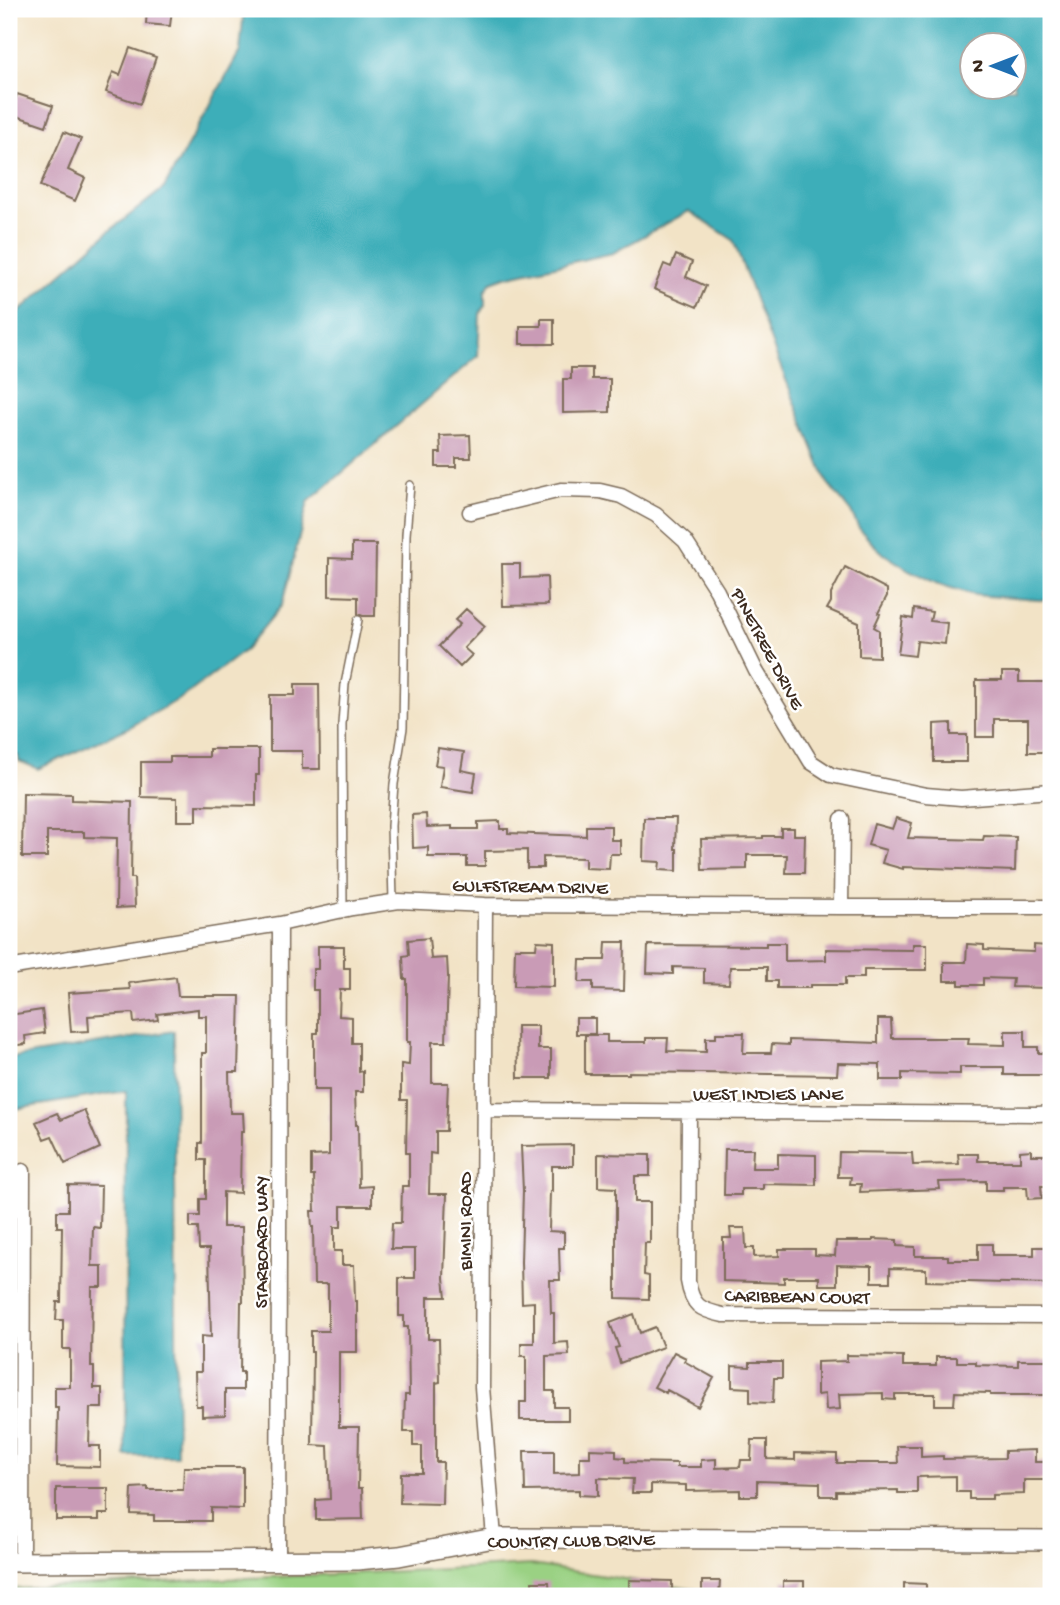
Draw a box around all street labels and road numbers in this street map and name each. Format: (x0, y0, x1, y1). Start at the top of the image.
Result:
street label: PINETREE DRIVE (724, 584, 808, 715)
street label: GULFSTREAM DRIVE (452, 876, 609, 901)
street label: WEST INDIES LANE (693, 1085, 844, 1108)
street label: BIMINI ROAD (456, 1171, 479, 1271)
street label: STARBOARD WAY (252, 1175, 275, 1308)
street label: CARIBBEAN COURT (724, 1286, 870, 1311)
street label: COUNTRY CLUB DRIVE (487, 1530, 656, 1555)

